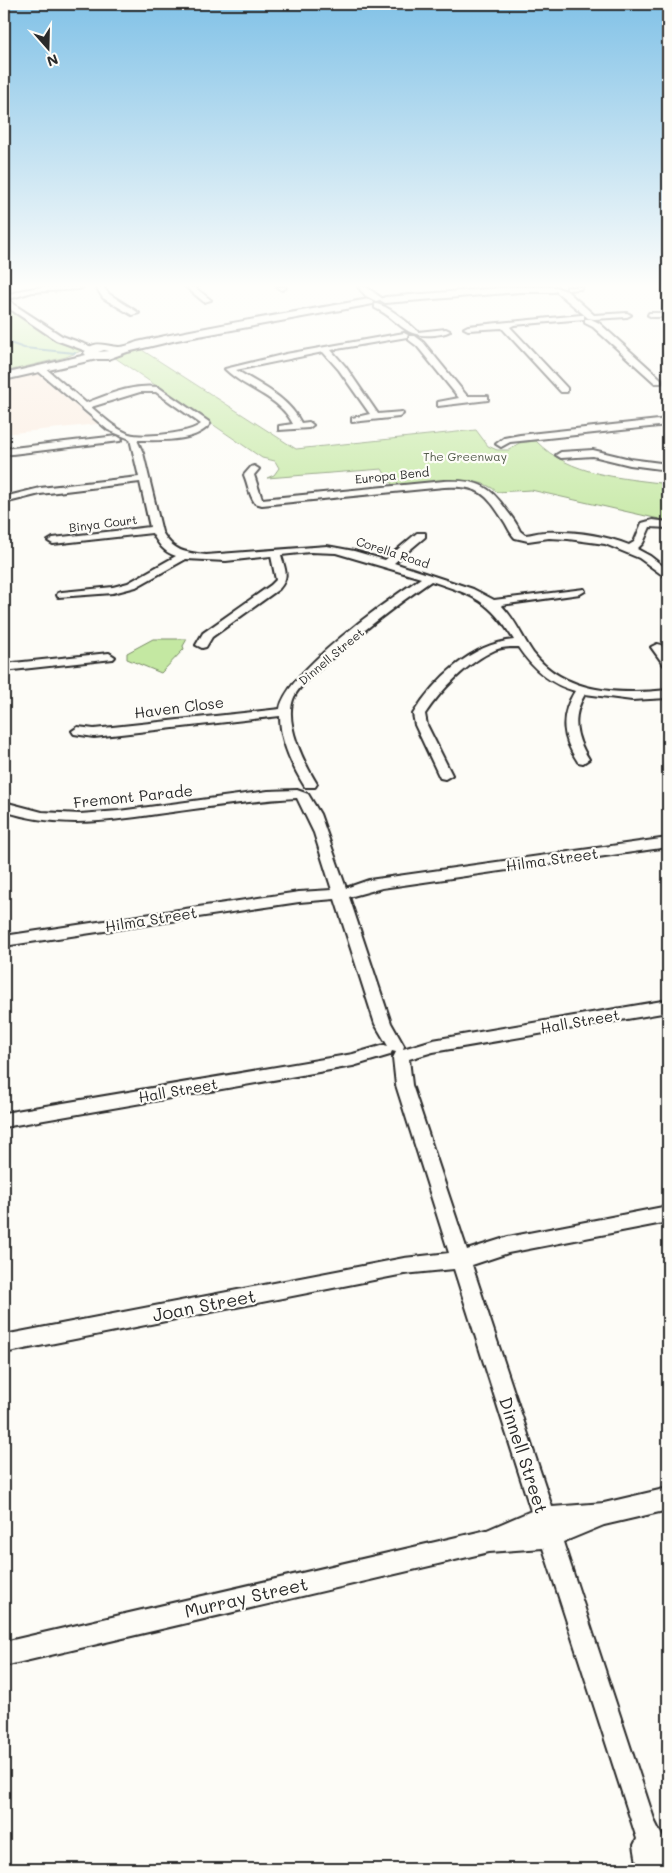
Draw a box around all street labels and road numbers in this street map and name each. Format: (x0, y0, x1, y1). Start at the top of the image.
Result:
street label: Europa Bend (354, 463, 430, 487)
street label: Binya Court (68, 511, 138, 535)
street label: Corella Road (354, 533, 432, 572)
street label: Dinnell Street (295, 624, 367, 688)
street label: Haven Close (133, 692, 225, 722)
street label: Fremont Parade (72, 780, 194, 812)
street label: Hilma Street (505, 843, 599, 875)
street label: Hilma Street (104, 902, 198, 936)
street label: Hall Street (539, 1004, 621, 1038)
street label: Hall Street (137, 1073, 219, 1107)
street label: Joan Street (150, 1283, 258, 1327)
street label: Dinnell Street (494, 1394, 554, 1516)
street label: Murray Street (182, 1571, 310, 1623)

